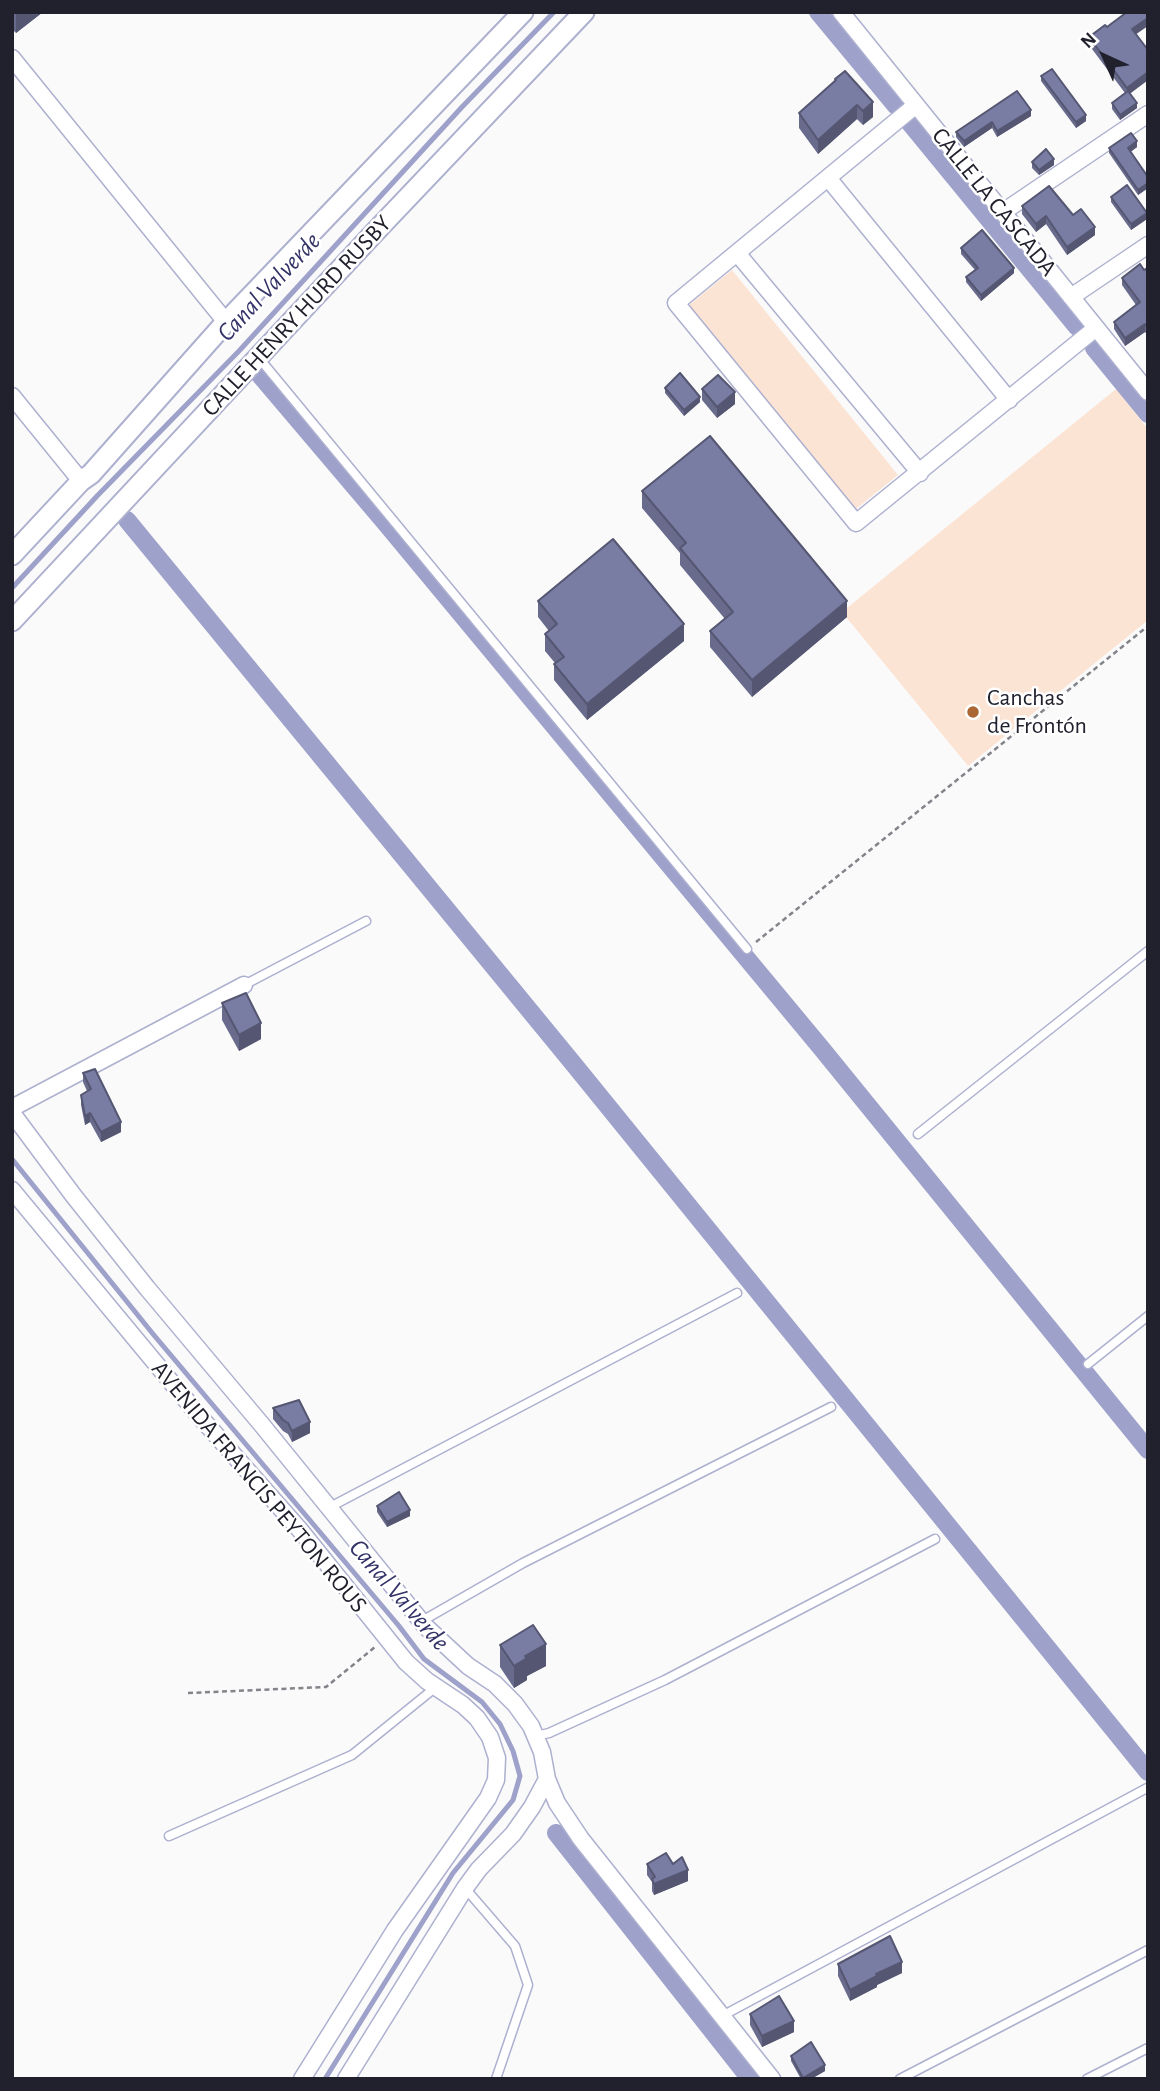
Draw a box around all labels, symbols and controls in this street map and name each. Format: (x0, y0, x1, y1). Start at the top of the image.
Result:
north arrow (1069, 21, 1139, 91)
text: N (1077, 29, 1100, 52)
street label: CALLE LA CASCADA (925, 122, 1063, 282)
street label: CALLE HENRY HURD RUSBY (196, 209, 398, 423)
water label: Canal Valverde (211, 226, 327, 348)
place label: Canchas de Frontón (987, 684, 1087, 740)
marker: Canchas de Frontón (965, 704, 981, 720)
street label: AVENIDA FRANCIS PEYTON ROUS (145, 1355, 373, 1619)
water label: Canal Valverde (342, 1533, 456, 1657)

